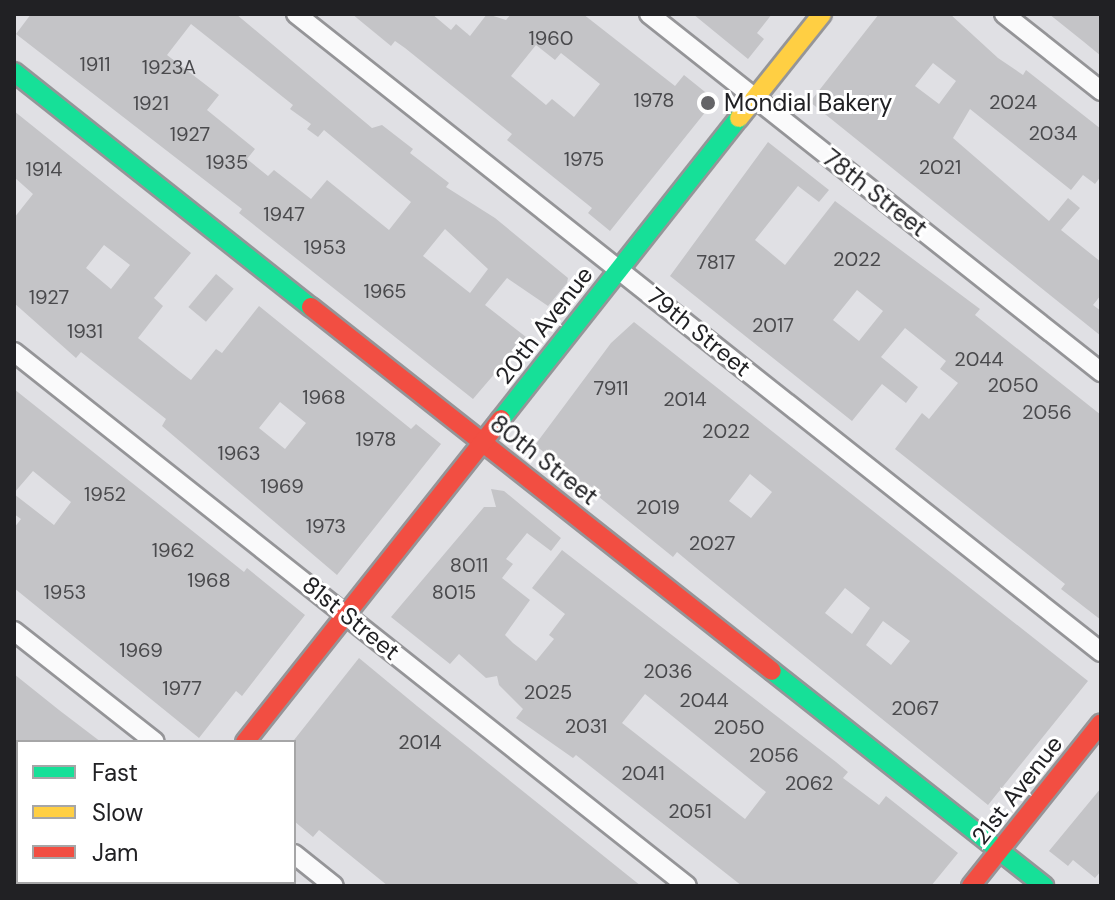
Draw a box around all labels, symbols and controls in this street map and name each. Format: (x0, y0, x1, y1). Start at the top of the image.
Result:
house number: 1960 (528, 26, 574, 50)
house number: 1911 (80, 52, 110, 76)
house number: 1923A (142, 55, 196, 79)
house number: 1978 (634, 88, 674, 112)
place label: Mondial Bakery (724, 89, 892, 117)
house number: 2024 (989, 90, 1037, 114)
house number: 1921 (133, 91, 169, 115)
marker: Mondial Bakery (699, 94, 717, 112)
house number: 2034 (1029, 121, 1077, 145)
house number: 1927 (170, 122, 210, 146)
street label: 78th Street (817, 143, 933, 243)
house number: 1975 (564, 147, 604, 171)
house number: 1935 (206, 150, 248, 174)
house number: 2021 (919, 155, 961, 179)
house number: 1914 (26, 157, 62, 181)
house number: 1947 (263, 202, 305, 226)
house number: 1953 (304, 235, 346, 259)
house number: 2022 (833, 247, 881, 271)
house number: 7817 (696, 250, 736, 274)
street label: 20th Avenue (489, 261, 599, 389)
house number: 1965 (363, 279, 407, 303)
street label: 79th Street (641, 282, 757, 382)
house number: 1927 (29, 285, 69, 309)
house number: 2017 (752, 313, 794, 337)
house number: 1931 (67, 319, 103, 343)
house number: 2044 (954, 347, 1004, 371)
house number: 2050 (988, 373, 1038, 397)
house number: 7911 (594, 376, 628, 400)
house number: 1968 (302, 385, 346, 409)
house number: 2014 (663, 387, 707, 411)
house number: 2056 (1022, 400, 1072, 424)
street label: 80th Street (484, 409, 604, 511)
house number: 2022 (702, 419, 750, 443)
house number: 1978 (356, 427, 396, 451)
house number: 1963 (217, 441, 261, 465)
house number: 1969 (260, 474, 304, 498)
house number: 1952 (84, 482, 126, 506)
house number: 2019 (636, 495, 680, 519)
house number: 1973 (306, 514, 346, 538)
house number: 2027 (689, 531, 735, 555)
house number: 1962 (152, 538, 194, 562)
house number: 8011 (450, 553, 488, 577)
house number: 1968 (187, 568, 231, 592)
street label: 81st Street (297, 570, 405, 666)
house number: 1953 (44, 580, 86, 604)
house number: 8015 (432, 580, 476, 604)
house number: 1969 (119, 638, 163, 662)
house number: 2036 (643, 659, 693, 683)
house number: 1977 (162, 676, 202, 700)
house number: 2025 (524, 680, 572, 704)
house number: 2044 (679, 688, 729, 712)
house number: 2067 (891, 696, 939, 720)
house number: 2031 (565, 714, 607, 738)
house number: 2050 (714, 715, 764, 739)
house number: 2014 (398, 730, 442, 754)
street label: 21st Avenue (966, 730, 1068, 850)
legend (16, 740, 296, 884)
house number: 2056 (749, 743, 799, 767)
text: Fast (92, 757, 138, 788)
house number: 2041 (621, 761, 665, 785)
house number: 2062 (785, 771, 833, 795)
text: Slow (92, 797, 143, 828)
house number: 2051 (668, 799, 712, 823)
text: Jam (92, 837, 138, 868)

